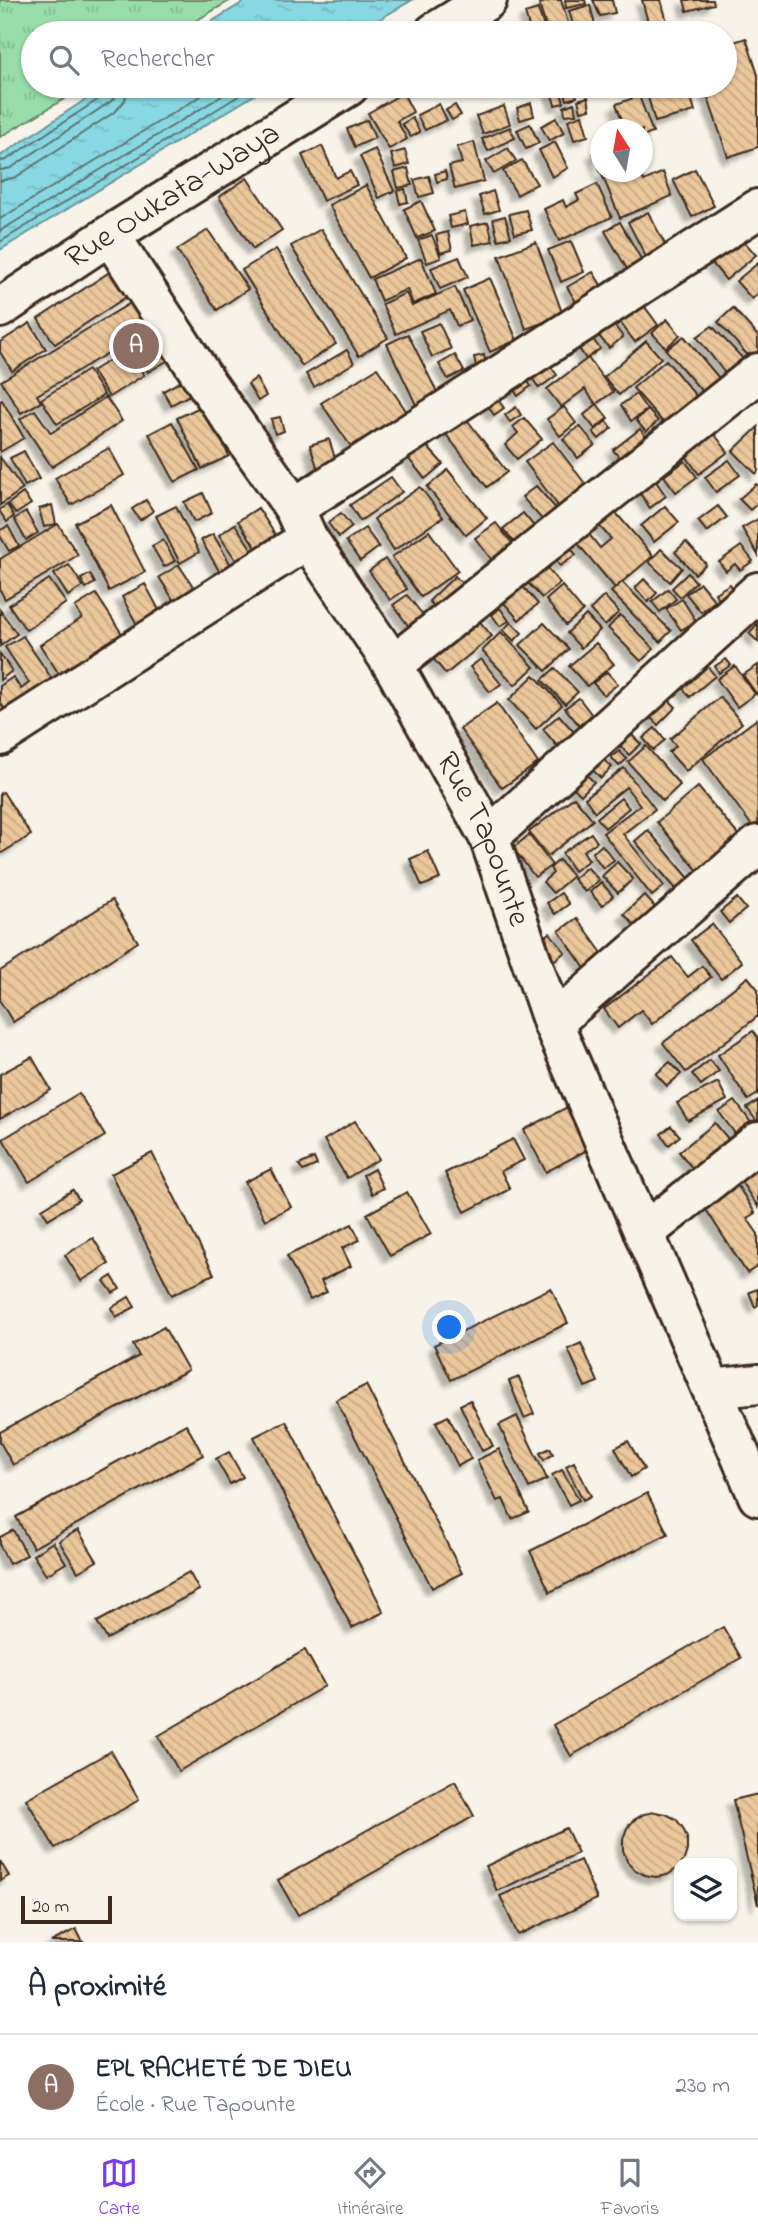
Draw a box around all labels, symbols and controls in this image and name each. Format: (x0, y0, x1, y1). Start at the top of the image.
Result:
search box (21, 21, 737, 98)
icon: search (45, 41, 83, 79)
text: Rechercher (101, 41, 214, 79)
street label: Rue Oukata-Waya (56, 111, 290, 282)
north arrow (590, 119, 653, 182)
pin: A (113, 320, 159, 372)
street label: Rue Tapounte (423, 744, 542, 933)
your location (432, 1310, 466, 1344)
map controls (674, 1858, 737, 1921)
button: layers (674, 1858, 737, 1921)
scale bar (21, 1893, 112, 1925)
text: 20 m (32, 1894, 69, 1921)
text: À proximité (28, 1966, 166, 2010)
text: EPL RACHETÉ DE DIEU (95, 2051, 352, 2089)
text: A (44, 2070, 58, 2103)
text: 230 m (676, 2070, 730, 2103)
text: École · Rue Tapounte (95, 2089, 295, 2122)
tab: Carte (99, 2154, 140, 2223)
tab: Itinéraire (337, 2154, 403, 2223)
tab: Favoris (601, 2154, 659, 2223)

